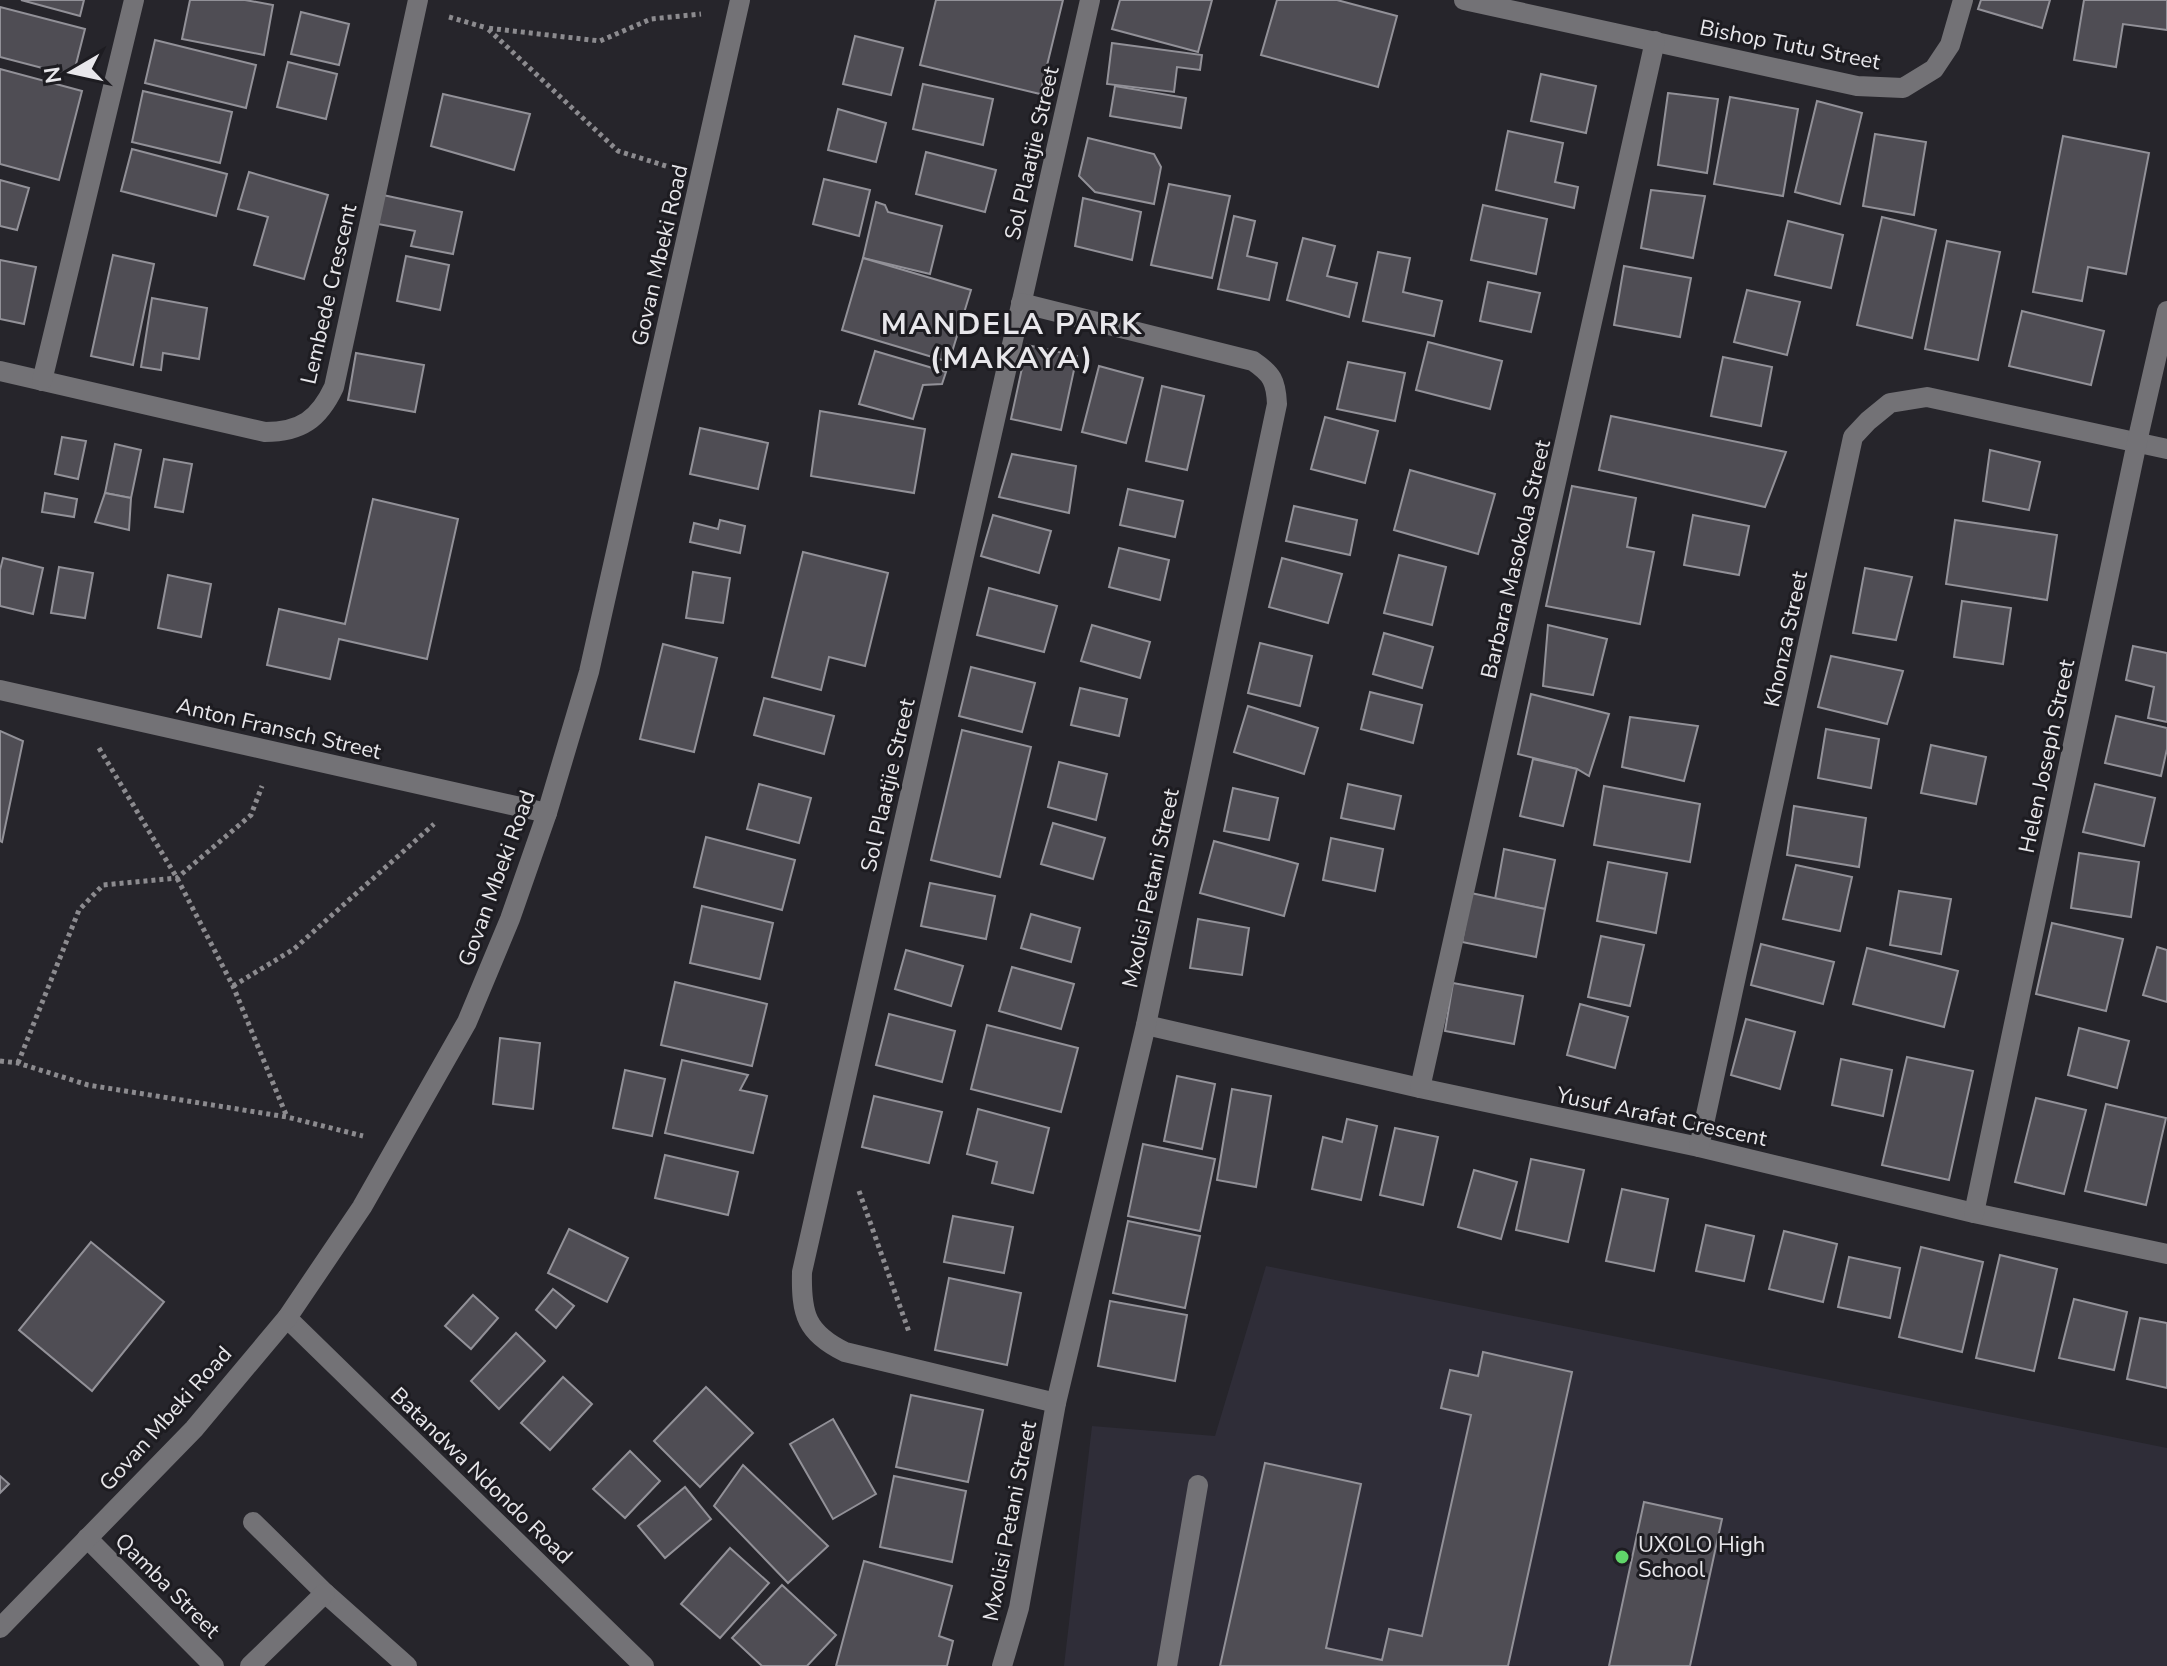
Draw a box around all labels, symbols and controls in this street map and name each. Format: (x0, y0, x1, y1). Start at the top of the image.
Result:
street label: Bishop Tutu Street (1697, 13, 1883, 77)
north arrow (32, 32, 112, 112)
street label: Sol Plaatjie Street (997, 63, 1067, 243)
text: N (37, 64, 69, 85)
street label: Govan Mbeki Road (625, 162, 695, 349)
street label: Lembede Crescent (294, 201, 364, 387)
district label: MANDELA PARK (MAKAYA) (881, 304, 1143, 379)
street label: Barbara Masokola Street (1474, 437, 1558, 682)
street label: Khonza Street (1757, 568, 1815, 710)
street label: Helen Joseph Street (2012, 656, 2082, 856)
street label: Anton Fransch Street (173, 691, 384, 767)
street label: Sol Plaatjie Street (853, 695, 923, 875)
street label: Mxolisi Petani Street (1115, 785, 1187, 991)
street label: Govan Mbeki Road (451, 786, 543, 971)
street label: Yusuf Arafat Crescent (1553, 1080, 1770, 1154)
street label: Govan Mbeki Road (93, 1340, 239, 1498)
street label: Batandwa Ndondo Road (384, 1381, 579, 1571)
street label: Mxolisi Petani Street (976, 1418, 1044, 1624)
street label: Qamba Street (108, 1526, 227, 1645)
place label: UXOLO High School (1638, 1530, 1765, 1585)
marker: UXOLO High School (1613, 1548, 1631, 1566)

